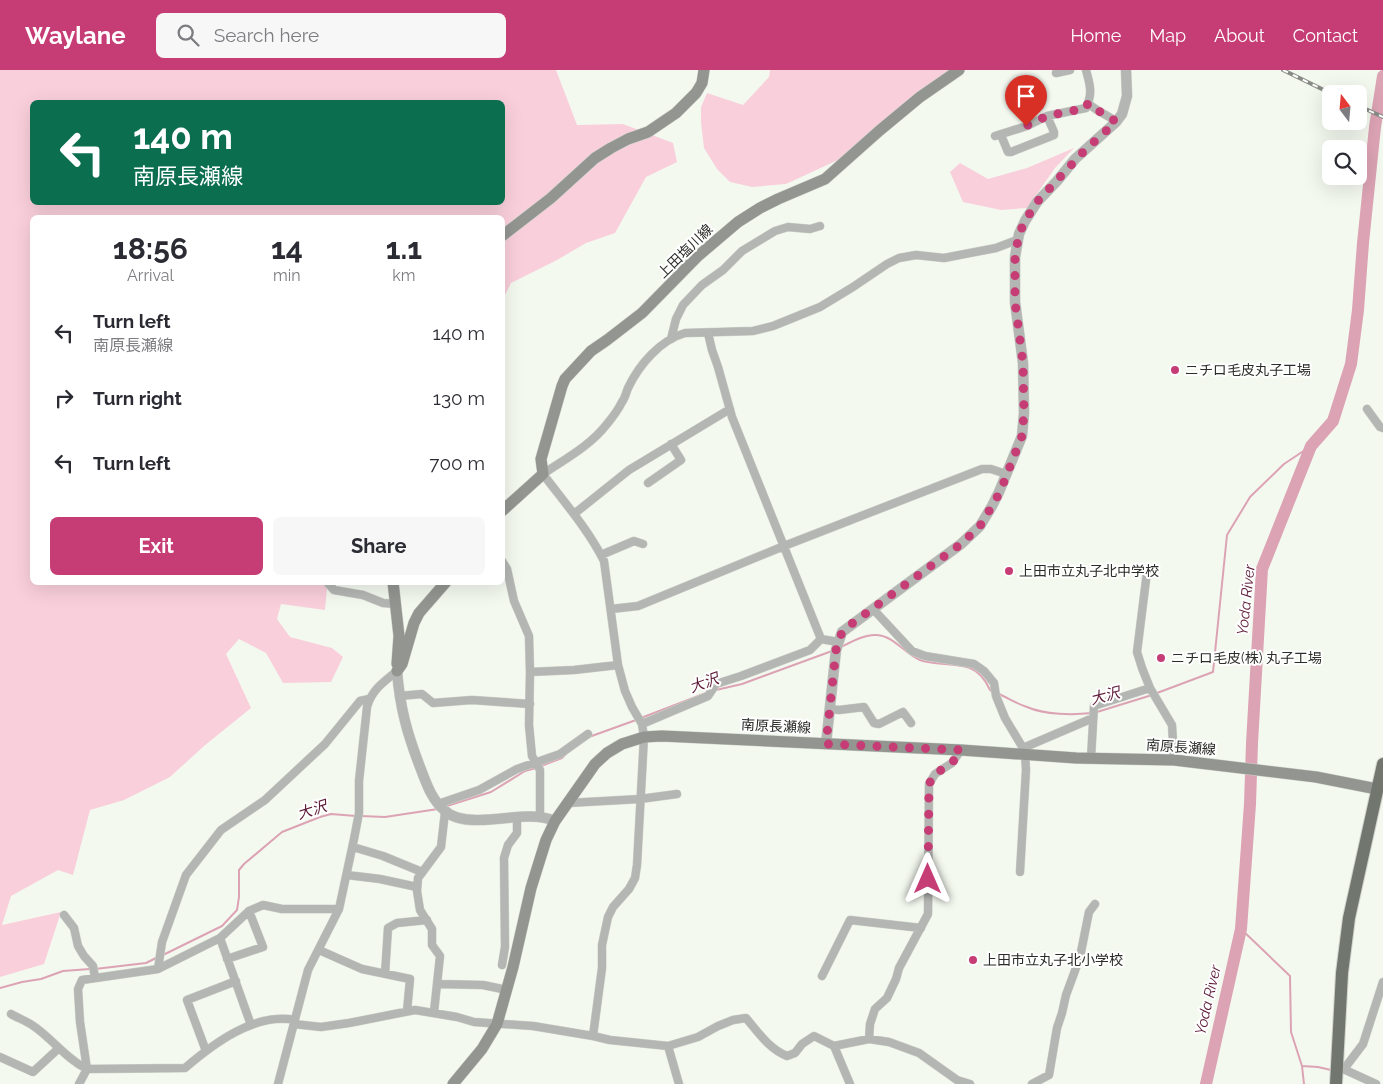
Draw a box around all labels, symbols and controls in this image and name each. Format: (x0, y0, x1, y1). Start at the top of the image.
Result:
search box (156, 13, 506, 58)
text: Waylane (25, 21, 126, 50)
icon: search (174, 21, 202, 49)
text: Search here (214, 24, 319, 46)
text: Home (1070, 25, 1121, 46)
text: Map (1149, 25, 1186, 46)
text: About (1214, 25, 1265, 46)
text: Contact (1293, 25, 1358, 46)
pin (1005, 75, 1047, 126)
icon: arrive (1012, 82, 1040, 110)
north arrow (1322, 85, 1368, 130)
map controls (1322, 85, 1367, 185)
text: 140 m (133, 116, 233, 157)
icon: left (50, 120, 115, 185)
button: search (1322, 140, 1367, 185)
text: 南原長瀬線 (133, 163, 243, 189)
street label: 上田塩川線 (654, 221, 716, 281)
text: 18:56 (113, 231, 188, 266)
text: 14 (271, 231, 303, 266)
text: 1.1 (386, 231, 422, 266)
text: Arrival (127, 266, 174, 285)
text: min (273, 266, 301, 285)
text: km (392, 266, 416, 285)
text: Turn left (93, 310, 170, 332)
icon: left (50, 319, 78, 347)
text: 140 m (433, 322, 485, 344)
text: 南原長瀬線 (93, 336, 173, 355)
place label: ニチロ毛皮丸子工場 (1185, 362, 1311, 378)
marker: ニチロ毛皮丸子工場 (1169, 364, 1181, 376)
icon: right (50, 384, 78, 412)
text: Turn right (93, 387, 182, 409)
text: 130 m (433, 387, 485, 409)
icon: left (50, 449, 78, 477)
text: Turn left (93, 452, 170, 474)
text: 700 m (429, 452, 485, 474)
button: Exit (50, 517, 263, 575)
button: Share (273, 517, 485, 575)
place label: 上田市立丸子北中学校 (1019, 563, 1159, 579)
water label: Yoda River (1233, 563, 1259, 636)
marker: 上田市立丸子北中学校 (1003, 565, 1015, 577)
place label: ニチロ毛皮(株) 丸子工場 (1171, 650, 1322, 666)
marker: ニチロ毛皮(株) 丸子工場 (1155, 652, 1167, 664)
water label: 大沢 (687, 669, 723, 697)
water label: 大沢 (1088, 683, 1124, 708)
street label: 南原長瀬線 (741, 716, 811, 736)
street label: 南原長瀬線 (1146, 737, 1216, 757)
water label: 大沢 (295, 796, 331, 823)
position arrow (901, 852, 953, 904)
place label: 上田市立丸子北小学校 (983, 952, 1123, 968)
marker: 上田市立丸子北小学校 (967, 954, 979, 966)
water label: Yoda River (1191, 963, 1225, 1037)

